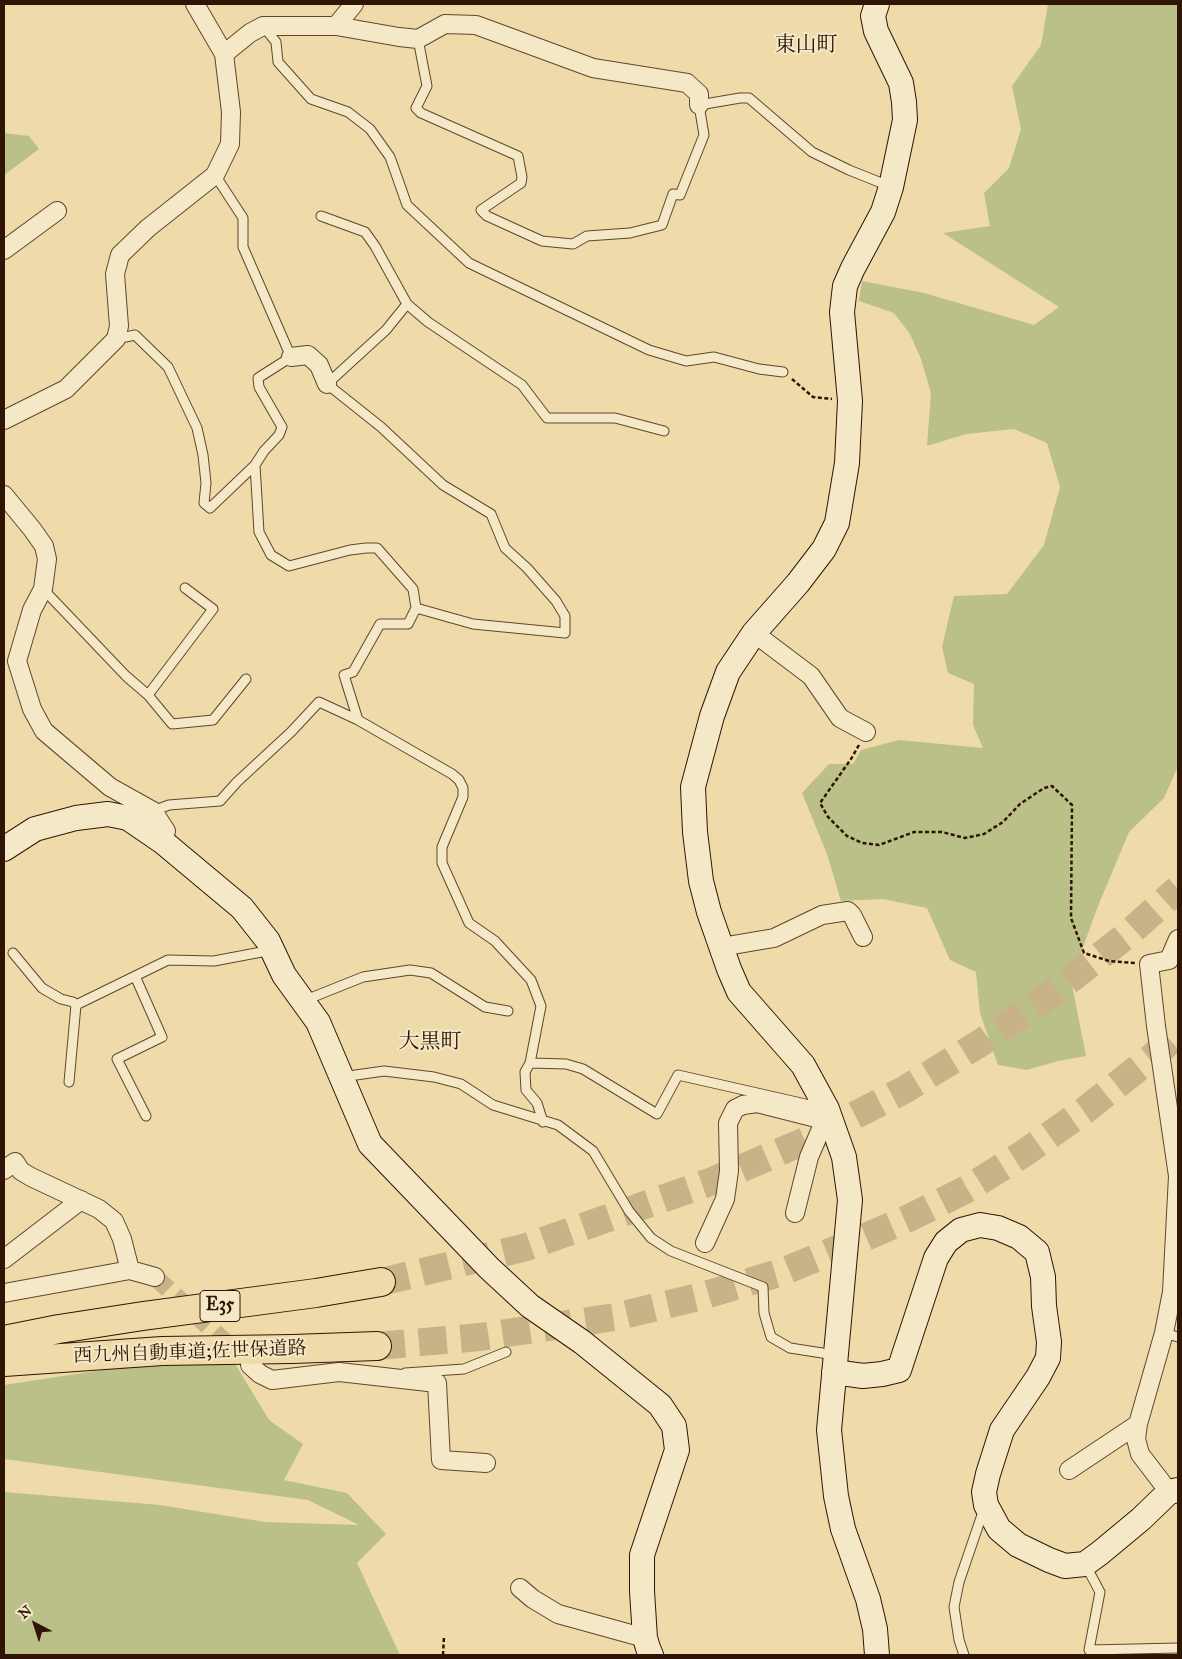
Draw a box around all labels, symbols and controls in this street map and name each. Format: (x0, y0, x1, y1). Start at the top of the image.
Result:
district label: 東山町 (775, 33, 837, 59)
district label: 大黒町 (399, 1030, 461, 1056)
road number: E35 (200, 1290, 240, 1322)
street label: 西九州自動車道;佐世保道路 (73, 1338, 307, 1368)
north arrow (10, 1599, 60, 1649)
text: N (15, 1602, 35, 1622)

